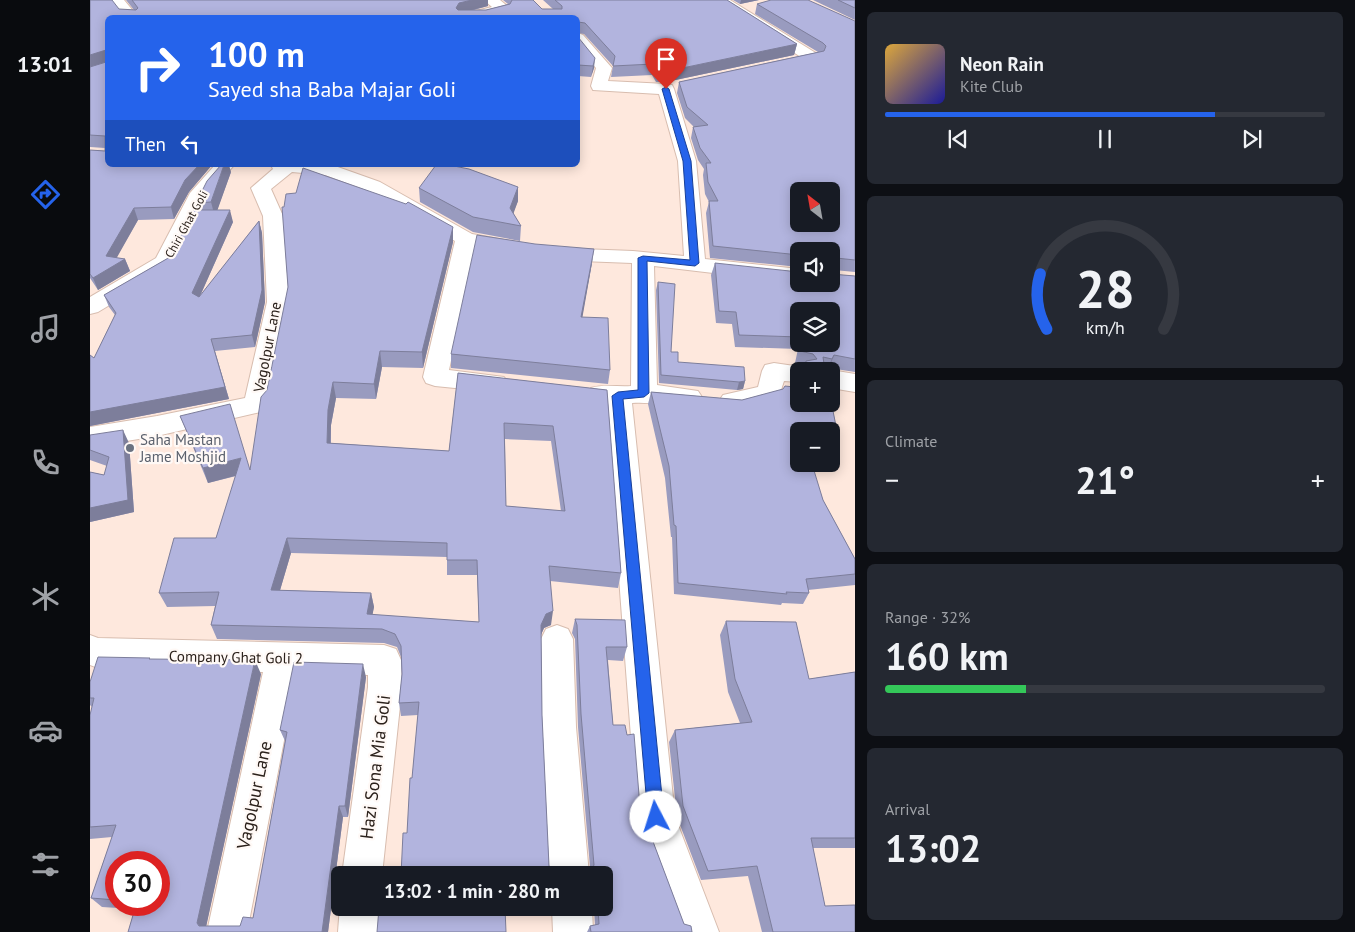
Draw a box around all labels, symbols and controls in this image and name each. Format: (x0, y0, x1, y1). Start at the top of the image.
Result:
text: 100 m (208, 31, 305, 77)
icon: right (125, 35, 190, 100)
pin (645, 38, 687, 89)
icon: arrive (652, 45, 680, 73)
text: 13:01 (17, 50, 73, 78)
text: Neon Rain (960, 52, 1044, 76)
text: Sayed sha Baba Majar Goli (208, 75, 456, 103)
text: Kite Club (960, 76, 1023, 96)
icon: previous (944, 125, 972, 153)
icon: pause (1091, 125, 1119, 153)
icon: next (1238, 125, 1266, 153)
icon: left (176, 130, 204, 158)
text: Then (125, 132, 166, 156)
icon: directions (28, 177, 63, 212)
north arrow (790, 182, 840, 232)
map controls (790, 182, 840, 472)
street label: Chiri Ghat Goli (161, 188, 211, 260)
button: sound (790, 242, 840, 292)
text: 28 (1076, 255, 1134, 322)
street label: Vagolpur Lane (249, 300, 285, 395)
button: layers (790, 302, 840, 352)
icon: music (28, 311, 63, 346)
text: km/h (1085, 316, 1125, 339)
button: + (790, 362, 840, 412)
button: − (790, 422, 840, 472)
place label: Saha Mastan Jame Moshjid (139, 430, 226, 466)
text: Climate (885, 431, 937, 451)
marker: Saha Mastan Jame Moshjid (124, 442, 136, 454)
icon: phone (28, 445, 63, 480)
text: 21° (1075, 455, 1135, 504)
text: − (885, 461, 899, 498)
text: + (1311, 461, 1325, 498)
icon: climate (28, 579, 63, 614)
text: Range · 32% (885, 607, 970, 627)
text: 160 km (885, 631, 1009, 680)
street label: Company Ghat Goli 2 (169, 646, 303, 668)
street label: Hazi Sona Mia Goli (355, 694, 395, 840)
icon: car (28, 713, 63, 748)
street label: Vagolpur Lane (231, 739, 277, 852)
position arrow (629, 790, 681, 842)
text: Arrival (885, 799, 930, 819)
text: 13:02 (885, 823, 981, 872)
icon: filters (28, 847, 63, 882)
speed limit sign: 30 (105, 851, 170, 916)
text: 13:02 · 1 min · 280 m (384, 879, 560, 903)

